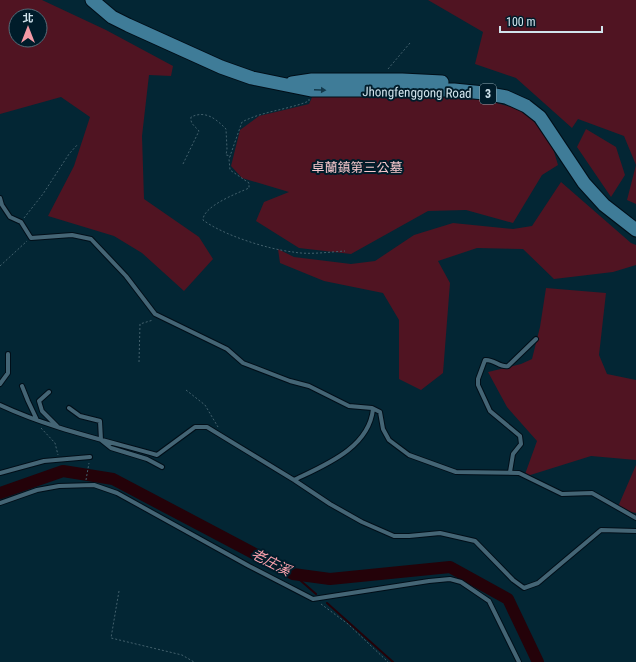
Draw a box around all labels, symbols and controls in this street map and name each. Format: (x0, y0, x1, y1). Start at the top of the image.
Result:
north arrow (8, 8, 48, 48)
scale bar (500, 8, 602, 34)
text: 北 (23, 12, 34, 25)
text: 100 m (506, 15, 536, 29)
street label: Jhongfenggong Road (362, 84, 472, 101)
road number: 3 (480, 84, 496, 104)
one-way arrow (314, 87, 327, 93)
park label: 卓蘭鎮第三公墓 (311, 160, 403, 175)
water label: 老庄溪 (249, 545, 295, 580)

